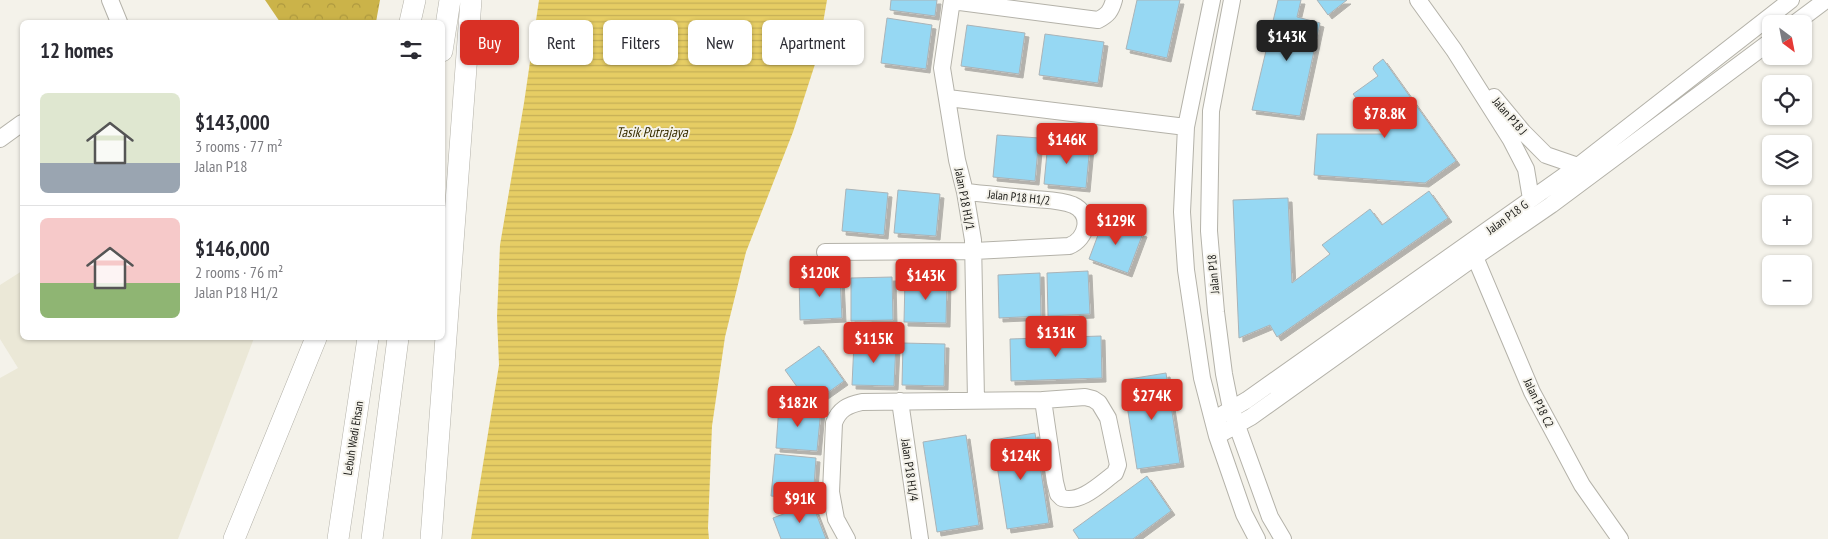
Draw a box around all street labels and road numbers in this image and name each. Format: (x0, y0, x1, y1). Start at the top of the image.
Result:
street label: Jalan P18 J (1489, 93, 1530, 138)
street label: Jalan P18 H1/1 (951, 166, 978, 231)
street label: Jalan P18 H1/2 (986, 186, 1051, 208)
street label: Jalan P18 G (1482, 197, 1531, 238)
street label: Jalan P18 (1204, 254, 1222, 295)
street label: Jalan P18 C2 (1520, 375, 1557, 430)
street label: Lebuh Wadi Ehsan (340, 400, 366, 476)
street label: Jalan P18 H1/4 (898, 437, 922, 503)

